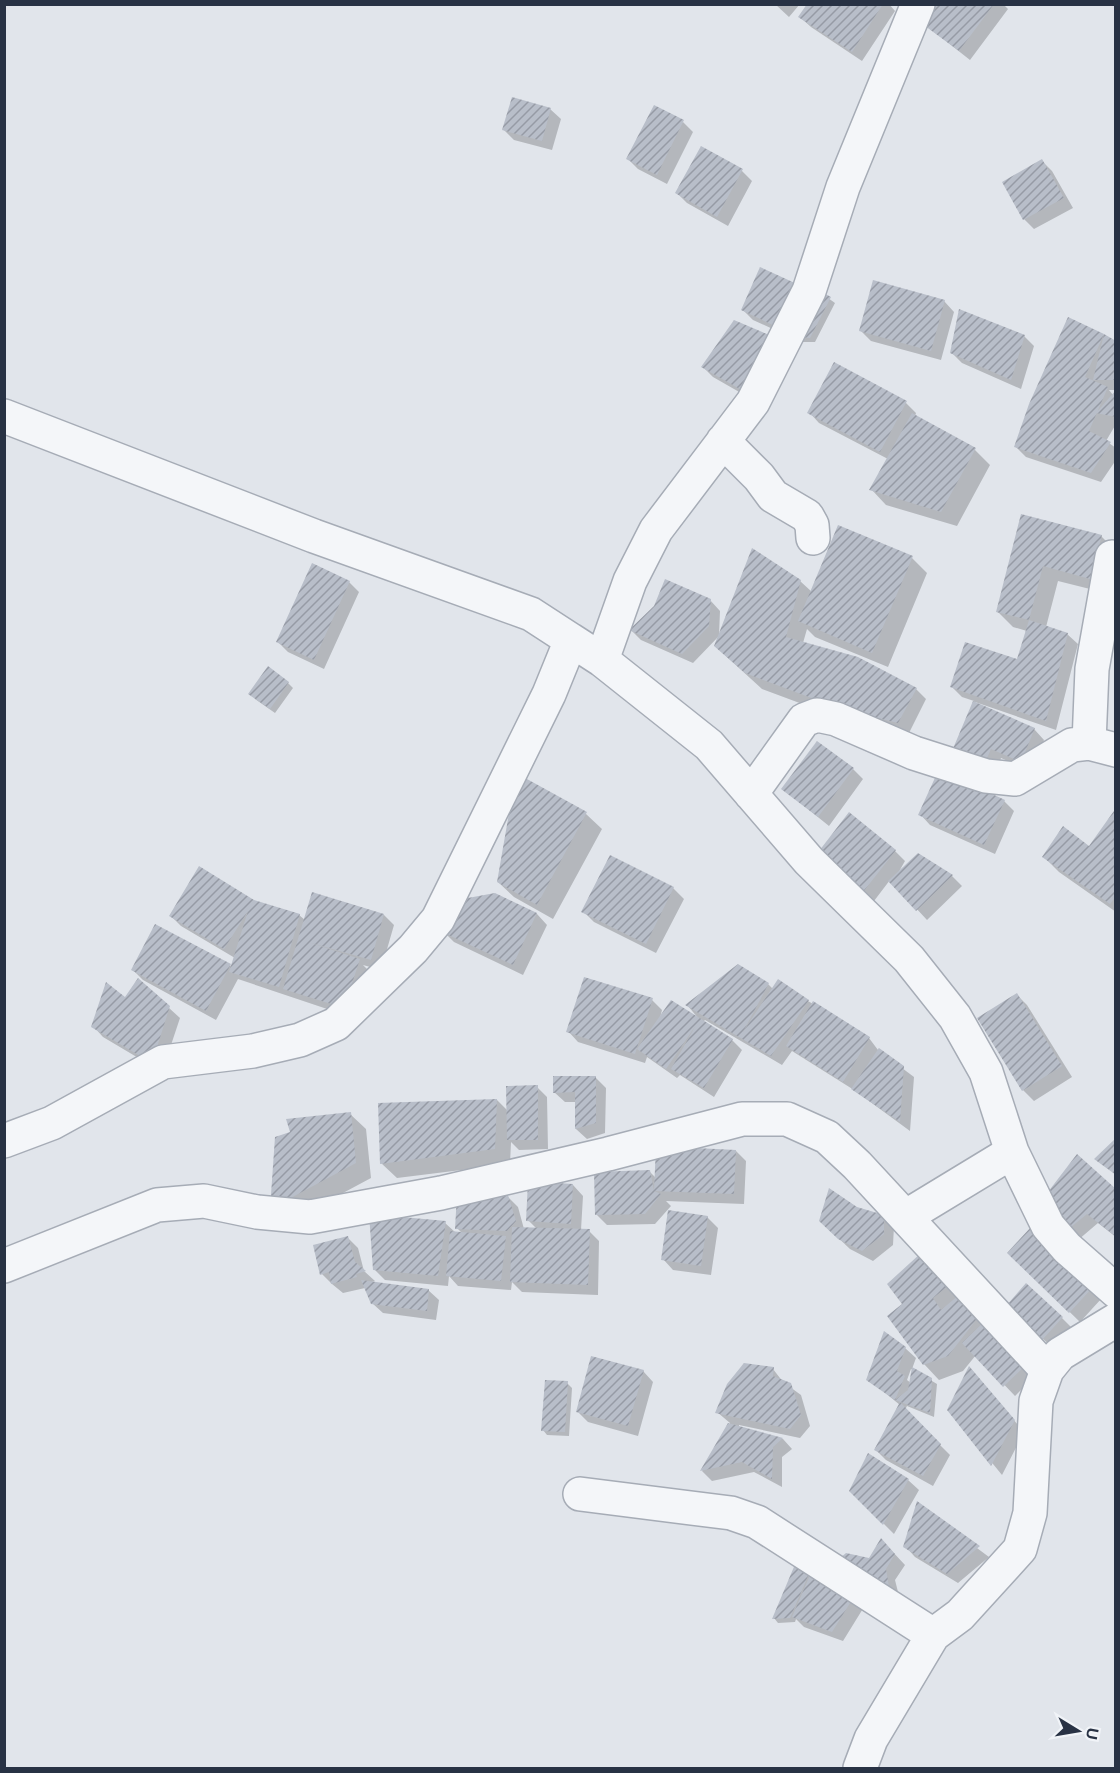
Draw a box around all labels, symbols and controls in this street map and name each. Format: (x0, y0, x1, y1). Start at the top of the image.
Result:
north arrow (1048, 1701, 1108, 1761)
text: U (1083, 1726, 1102, 1741)

